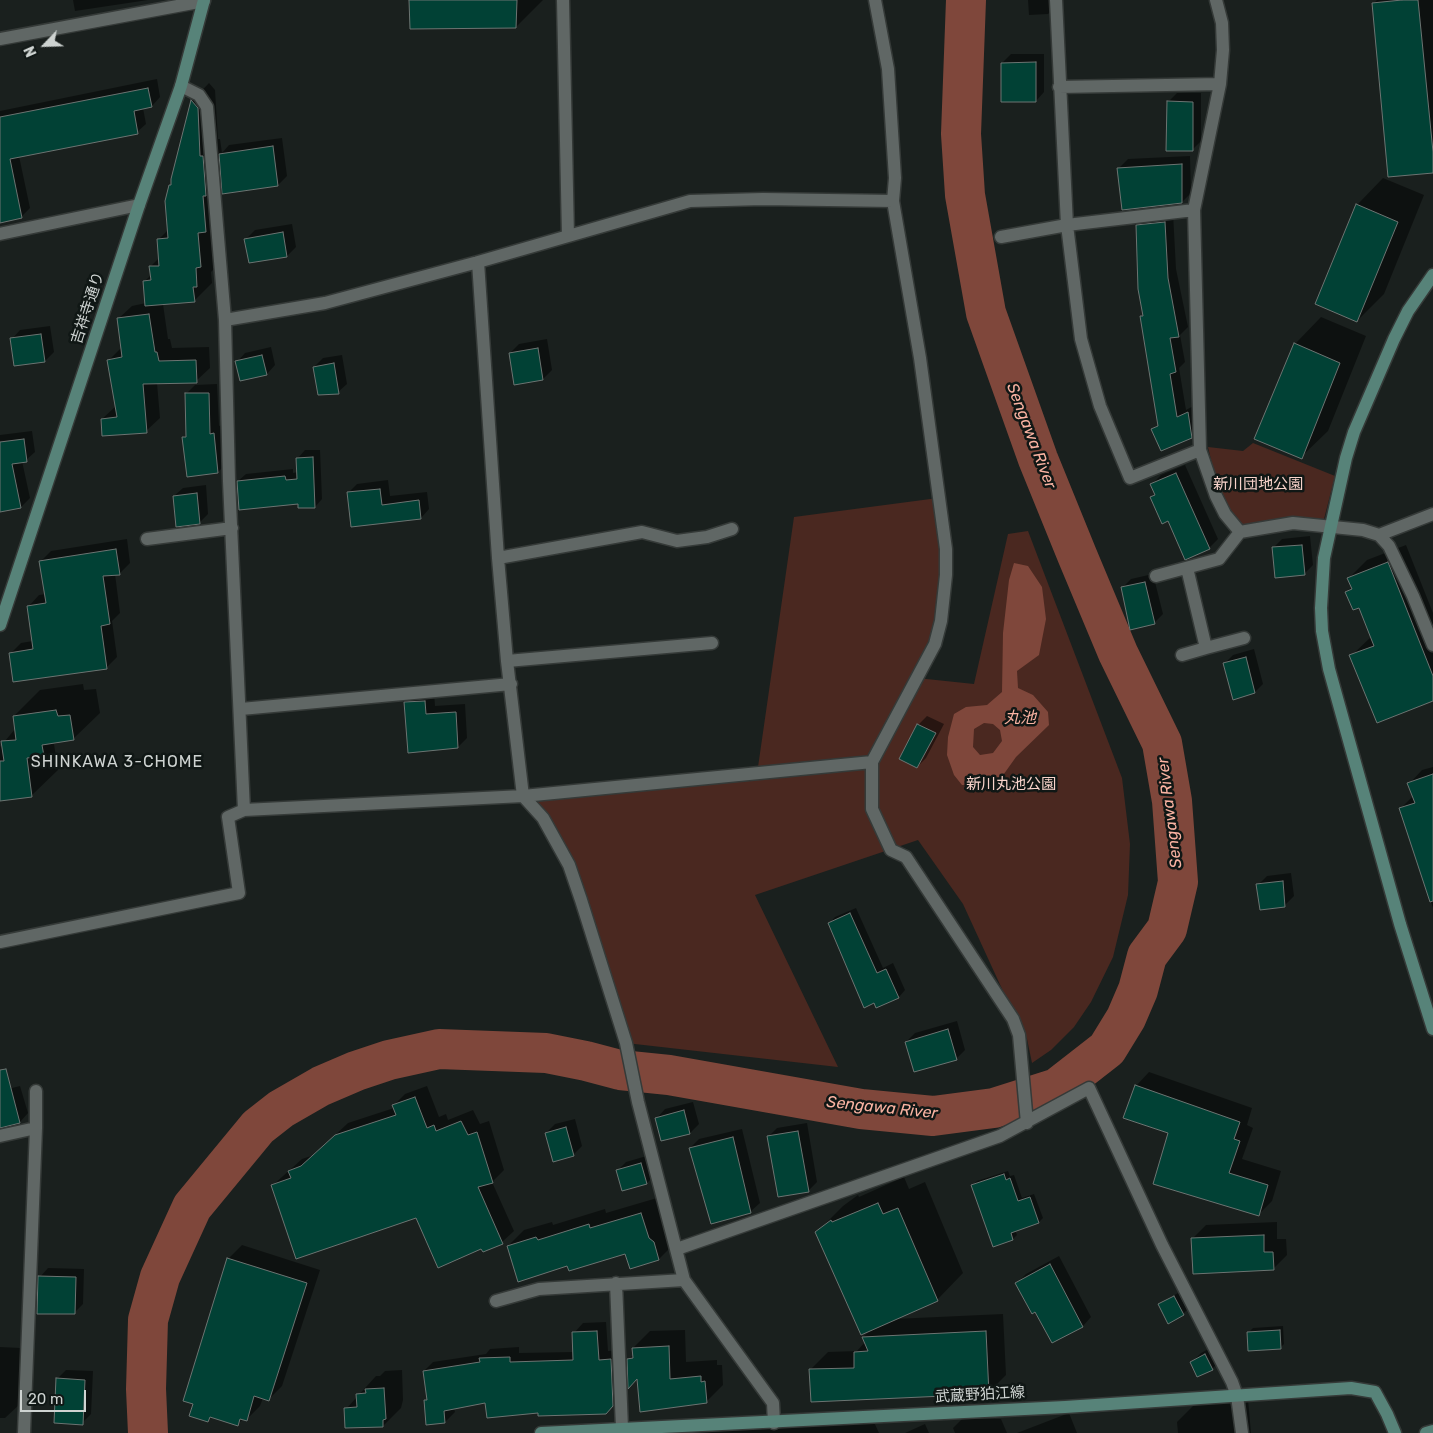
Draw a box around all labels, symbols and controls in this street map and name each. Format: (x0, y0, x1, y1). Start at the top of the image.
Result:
north arrow (20, 20, 70, 70)
text: N (21, 43, 41, 59)
street label: 吉祥寺通り (68, 270, 108, 346)
water label: Sengawa River (1002, 380, 1060, 492)
park label: 新川団地公園 (1213, 476, 1303, 494)
water label: 丸池 (1004, 708, 1036, 728)
district label: SHINKAWA 3-CHOME (29, 752, 205, 772)
water label: Sengawa River (1154, 756, 1186, 870)
park label: 新川丸池公園 (966, 776, 1056, 794)
water label: Sengawa River (825, 1093, 939, 1123)
scale bar (22, 1380, 89, 1412)
street label: 武蔵野狛江線 (935, 1384, 1025, 1406)
text: 20 m (28, 1390, 63, 1408)

